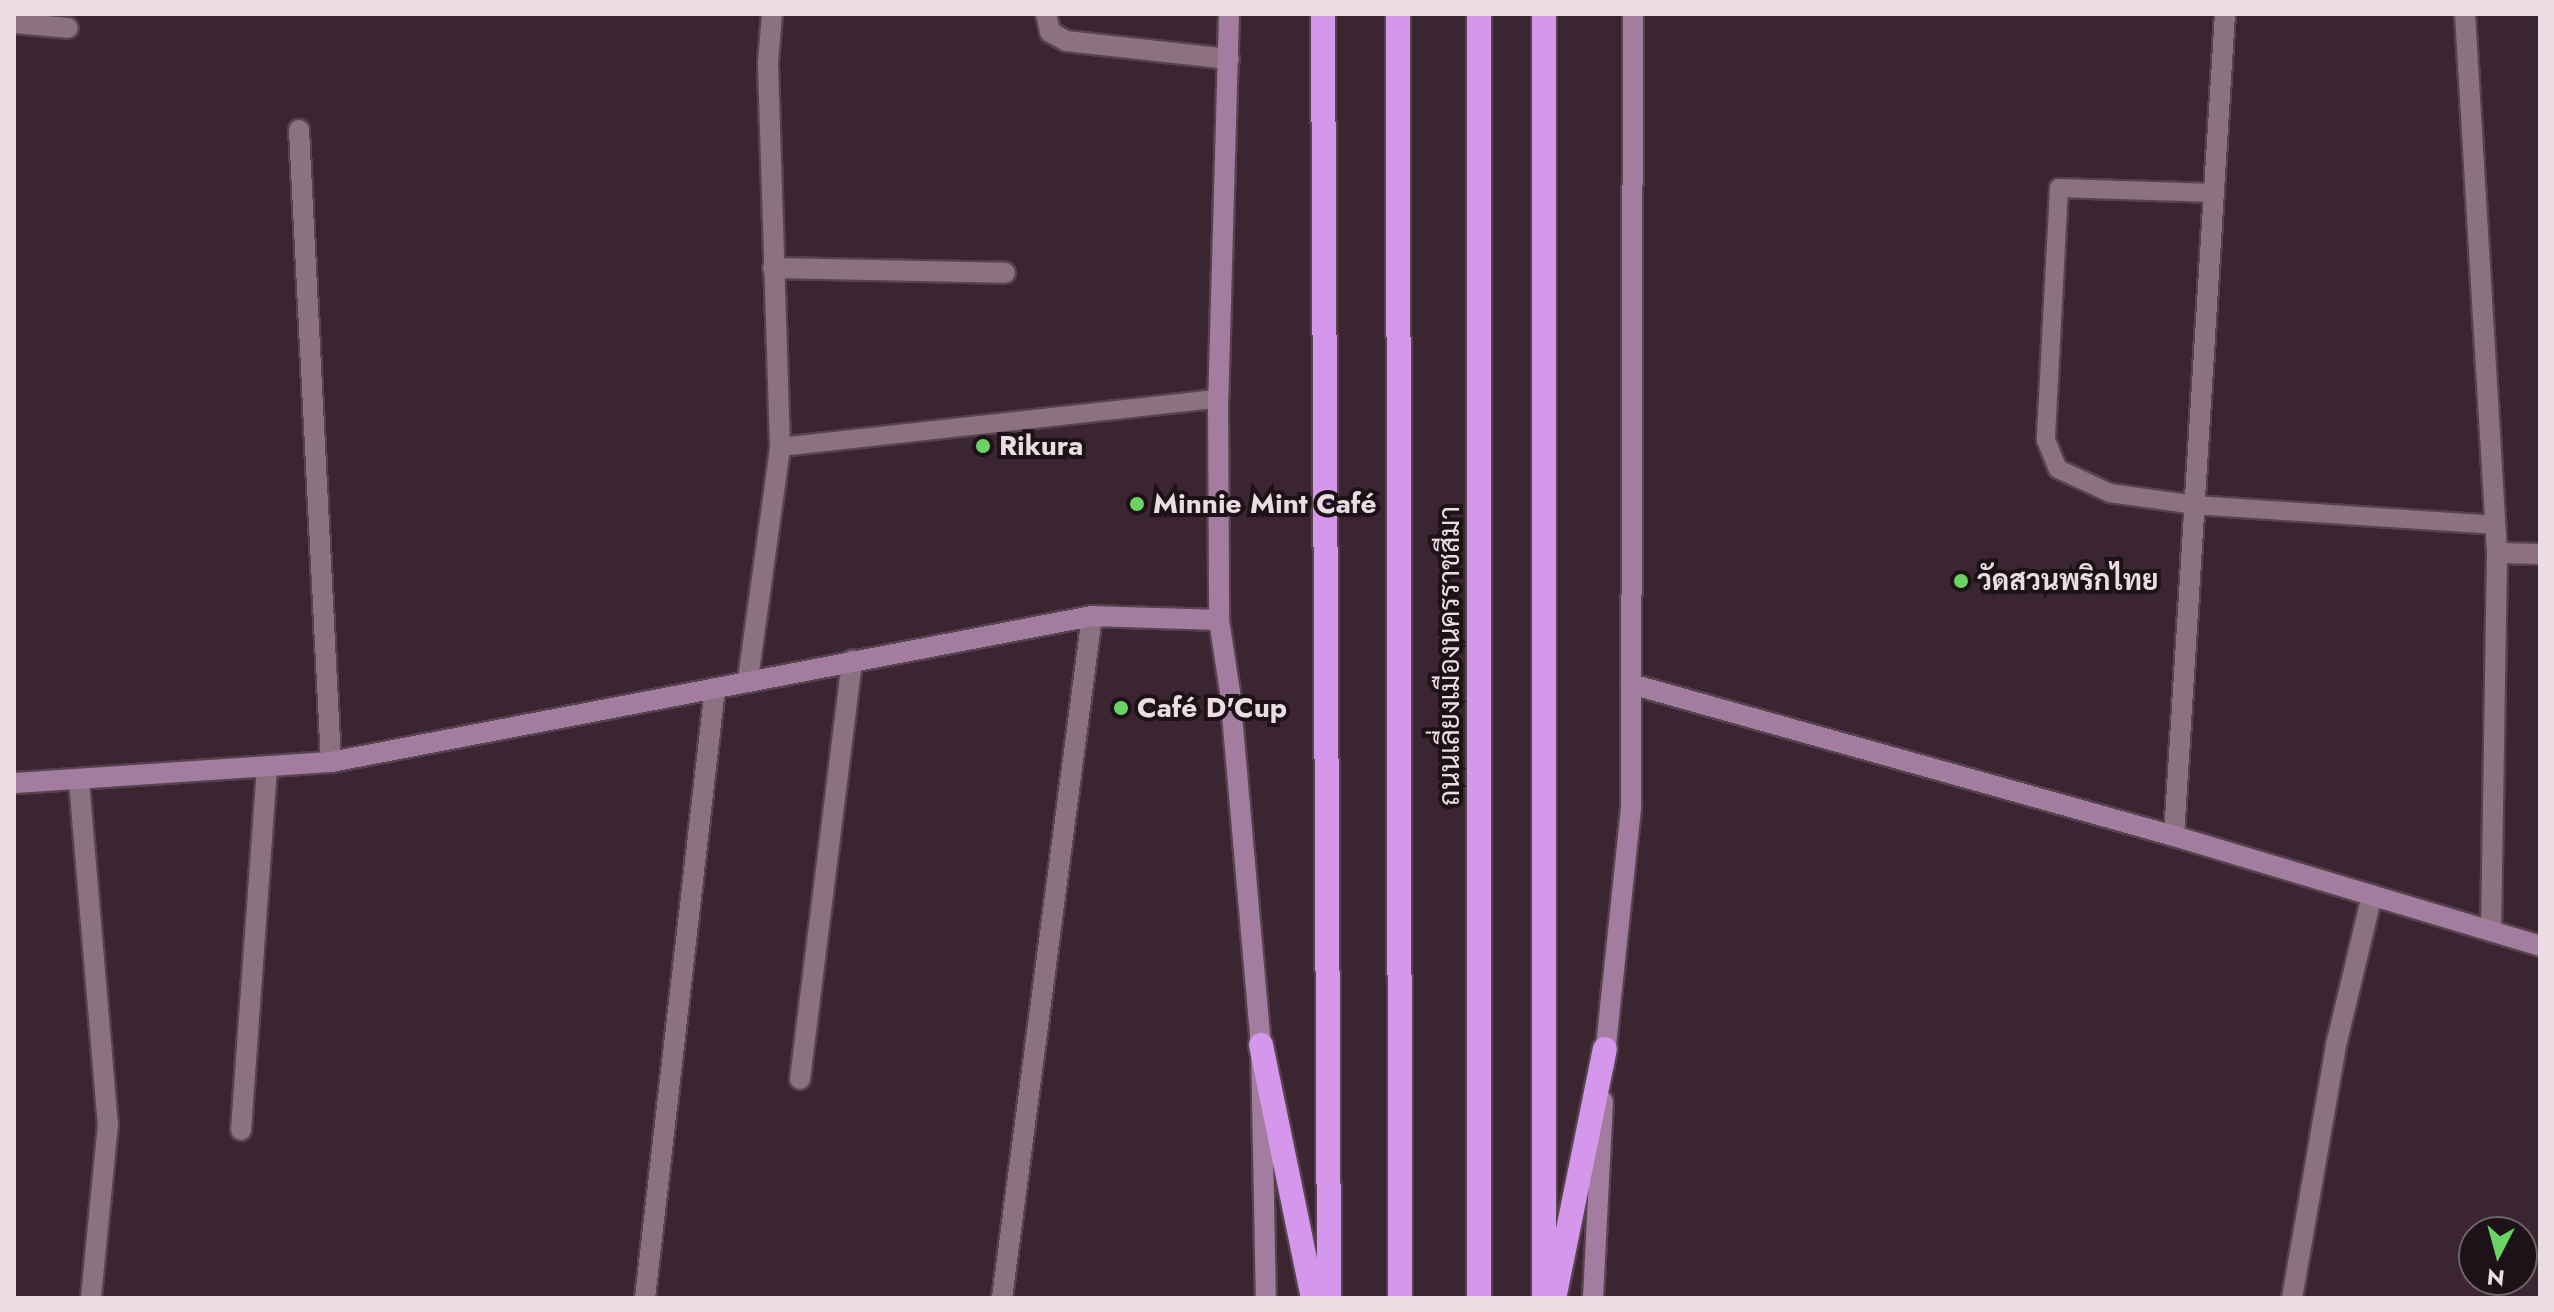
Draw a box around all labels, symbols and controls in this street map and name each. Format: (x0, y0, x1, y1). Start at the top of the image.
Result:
place label: Rikura (999, 429, 1083, 463)
marker: Rikura (974, 437, 992, 455)
place label: Minnie Mint Café (1153, 487, 1377, 521)
marker: Minnie Mint Café (1128, 495, 1146, 513)
street label: ถนนเลี่ยงเมืองนครราชสีมา (1433, 506, 1467, 806)
place label: วัดสวนพริกไทย (1977, 564, 2158, 598)
marker: วัดสวนพริกไทย (1952, 572, 1970, 590)
place label: Café D'Cup (1137, 691, 1287, 725)
marker: Café D'Cup (1112, 699, 1130, 717)
north arrow (2458, 1216, 2538, 1296)
text: N (2485, 1261, 2506, 1295)

